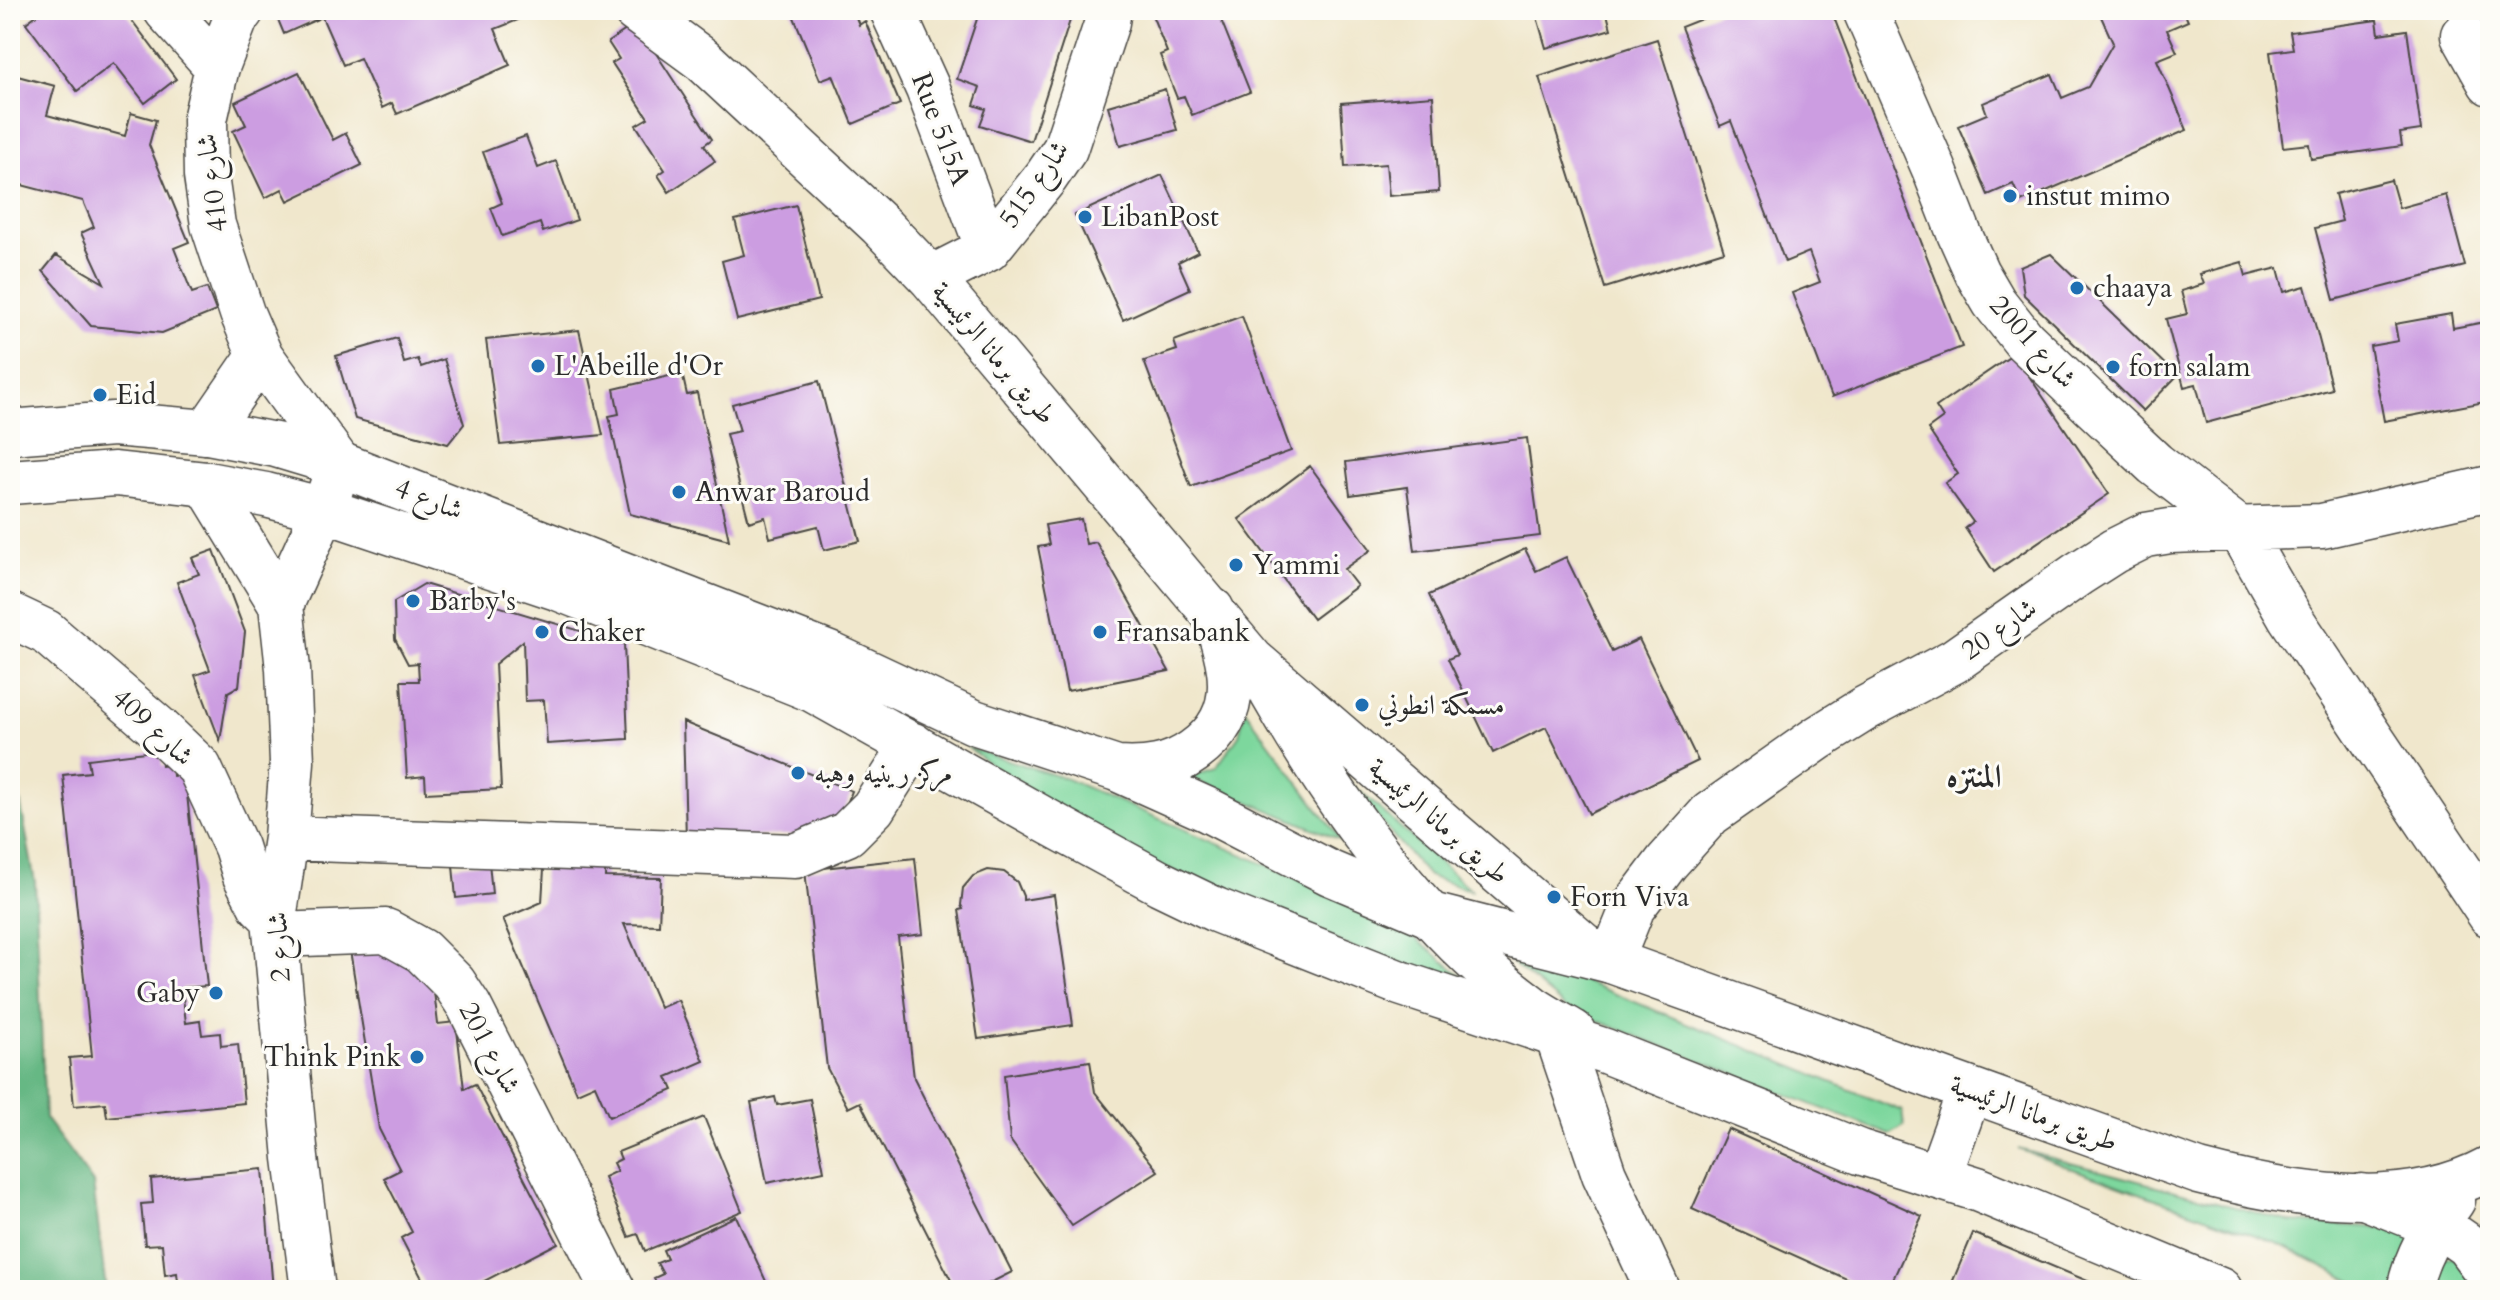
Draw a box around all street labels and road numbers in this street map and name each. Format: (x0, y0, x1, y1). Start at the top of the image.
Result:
street label: Rue 515A (902, 67, 980, 191)
street label: شارع 410 (187, 131, 241, 235)
street label: شارع 515 (990, 132, 1081, 238)
street label: طريق برمانا الرئيسية (923, 273, 1065, 433)
street label: شارع 2001 (1978, 287, 2085, 400)
street label: شارع 4 (388, 469, 469, 533)
street label: شارع 20 (1953, 589, 2047, 672)
street label: شارع 409 (101, 679, 202, 778)
street label: طريق برمانا الرئيسية (1360, 749, 1518, 893)
street label: شارع 2 (258, 911, 304, 983)
street label: شارع 201 (446, 995, 530, 1103)
street label: طريق برمانا الرئيسية (1945, 1065, 2123, 1161)

